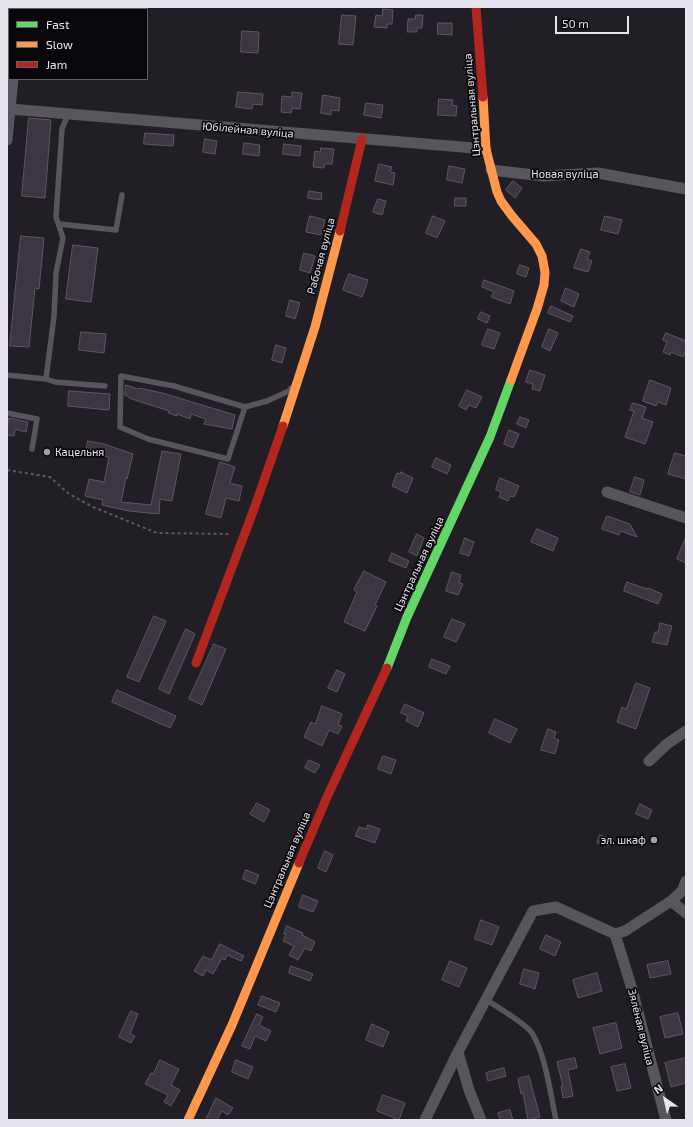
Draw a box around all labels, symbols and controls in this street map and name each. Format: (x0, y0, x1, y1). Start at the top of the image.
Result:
legend (8, 8, 148, 80)
scale bar (557, 8, 631, 34)
text: 50 m (562, 16, 589, 30)
text: Fast (46, 17, 69, 31)
text: Slow (46, 37, 73, 51)
street label: Цэнтральная вуліца (461, 53, 483, 157)
text: Jam (46, 57, 67, 71)
street label: Юбілейная вуліца (202, 119, 294, 141)
street label: Новая вуліца (531, 167, 599, 181)
street label: Рабочая вуліца (304, 216, 338, 296)
place label: Кацельня (55, 445, 104, 459)
marker: Кацельня (42, 447, 52, 457)
street label: Цэнтральная вуліца (391, 514, 447, 614)
street label: Цэнтральная вуліца (261, 810, 313, 910)
place label: эл. шкаф (601, 833, 646, 847)
marker: эл. шкаф (649, 835, 659, 845)
street label: Зялёная вуліца (625, 988, 657, 1066)
north arrow (645, 1079, 685, 1119)
text: N (651, 1081, 665, 1096)

